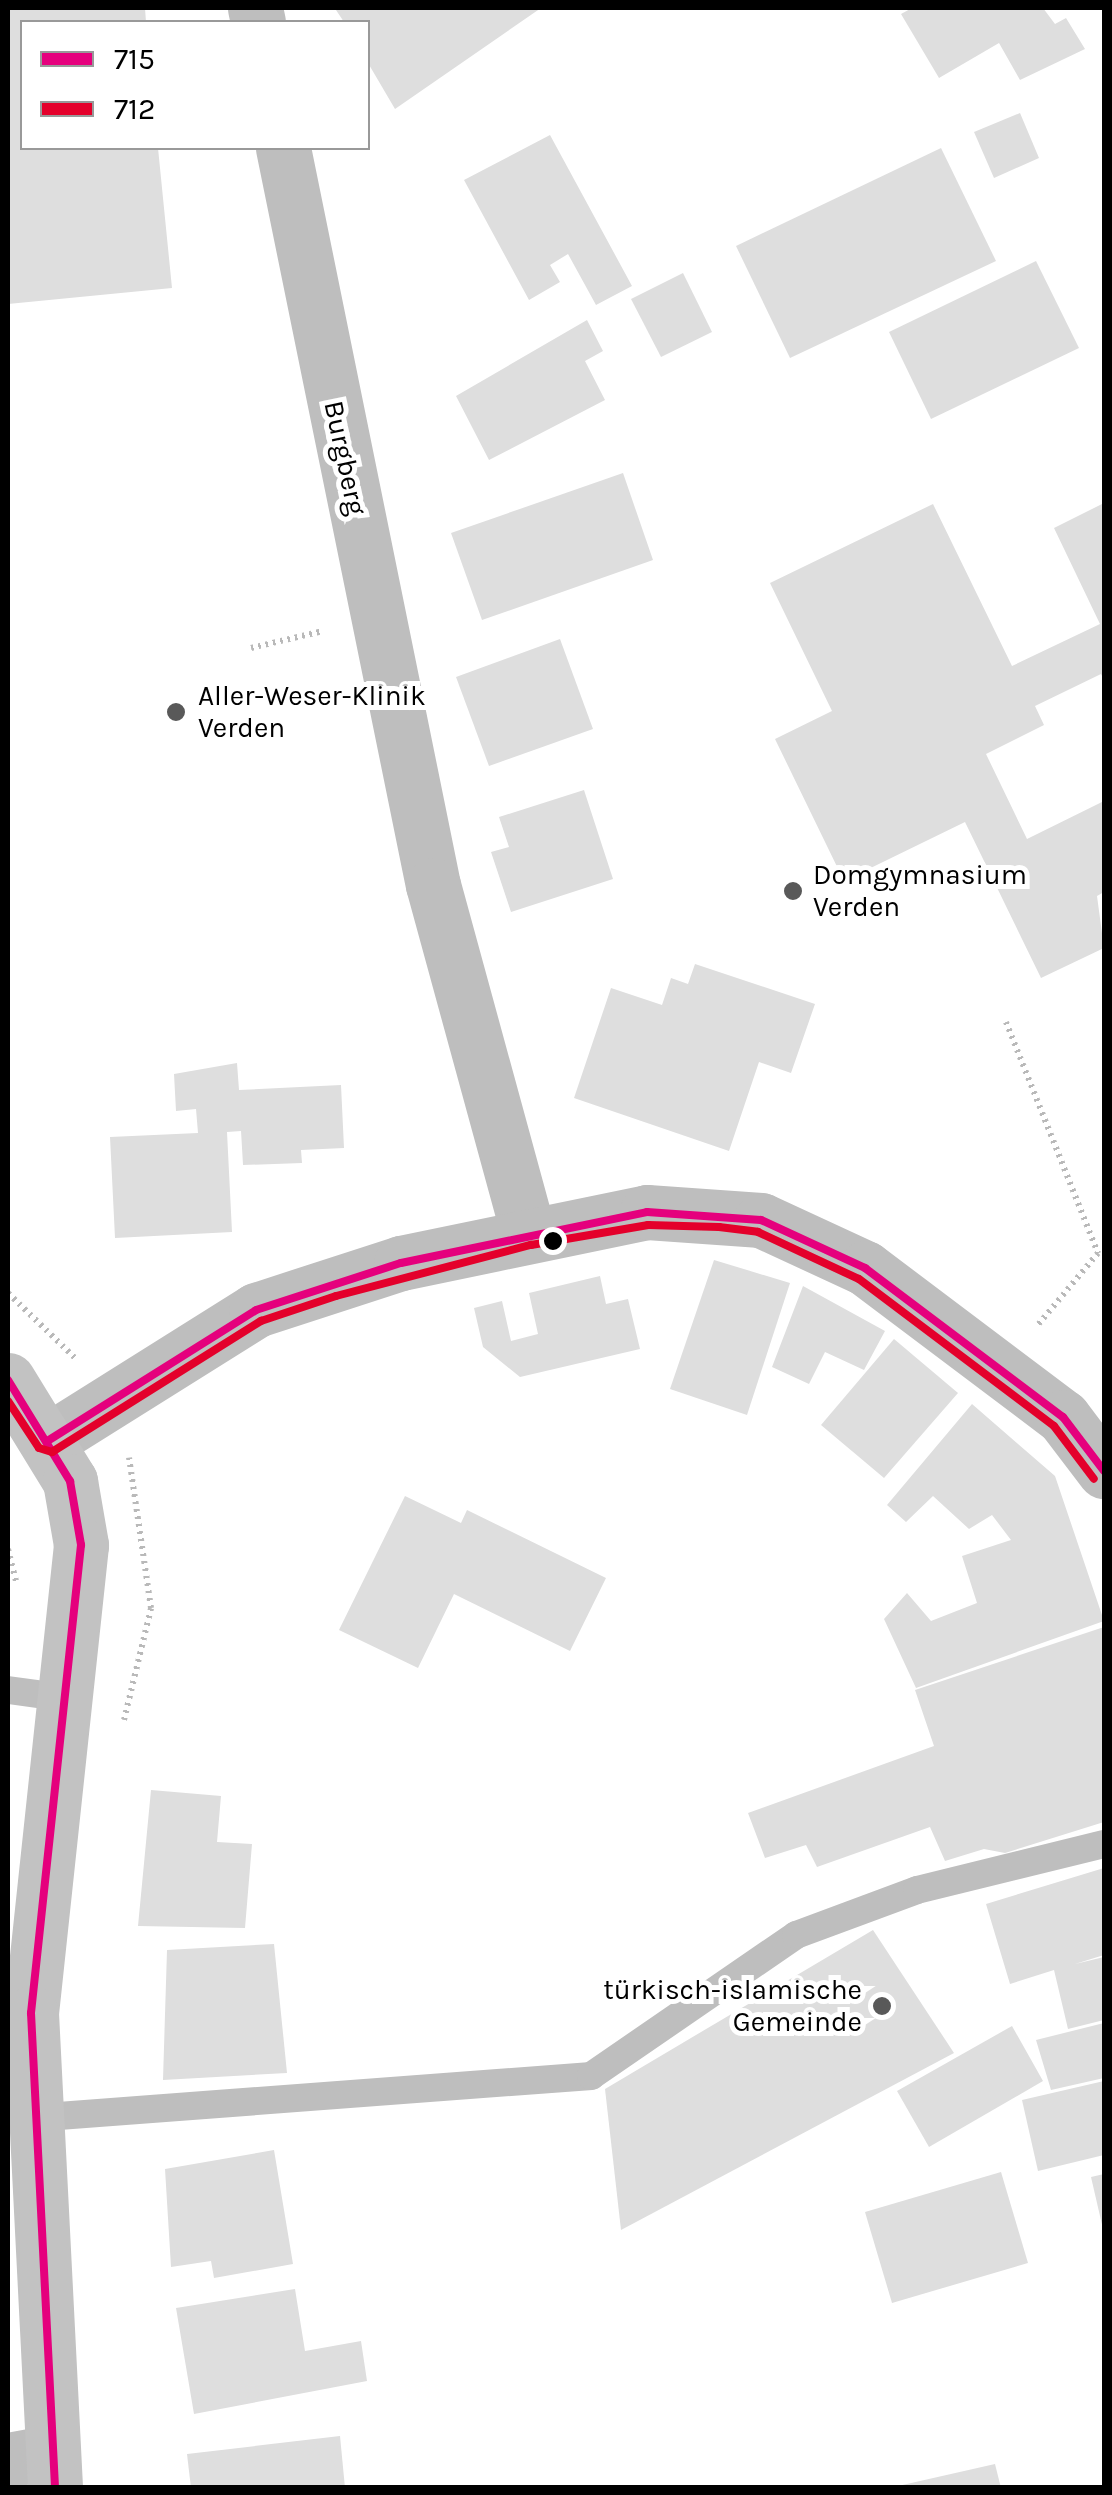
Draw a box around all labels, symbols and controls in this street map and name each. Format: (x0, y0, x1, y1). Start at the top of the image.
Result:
legend (20, 20, 370, 150)
text: 715 (114, 41, 155, 77)
text: 712 (114, 91, 155, 127)
street label: Burgberg (316, 398, 374, 518)
place label: Aller-Weser-Klinik Verden (198, 679, 426, 745)
marker: Aller-Weser-Klinik Verden (163, 699, 189, 725)
place label: Domgymnasium Verden (813, 858, 1027, 924)
marker: Domgymnasium Verden (782, 880, 804, 902)
unlabelled marker (543, 1231, 563, 1251)
place label: türkisch-islamische Gemeinde (603, 1973, 862, 2039)
marker: türkisch-islamische Gemeinde (871, 1995, 893, 2017)

